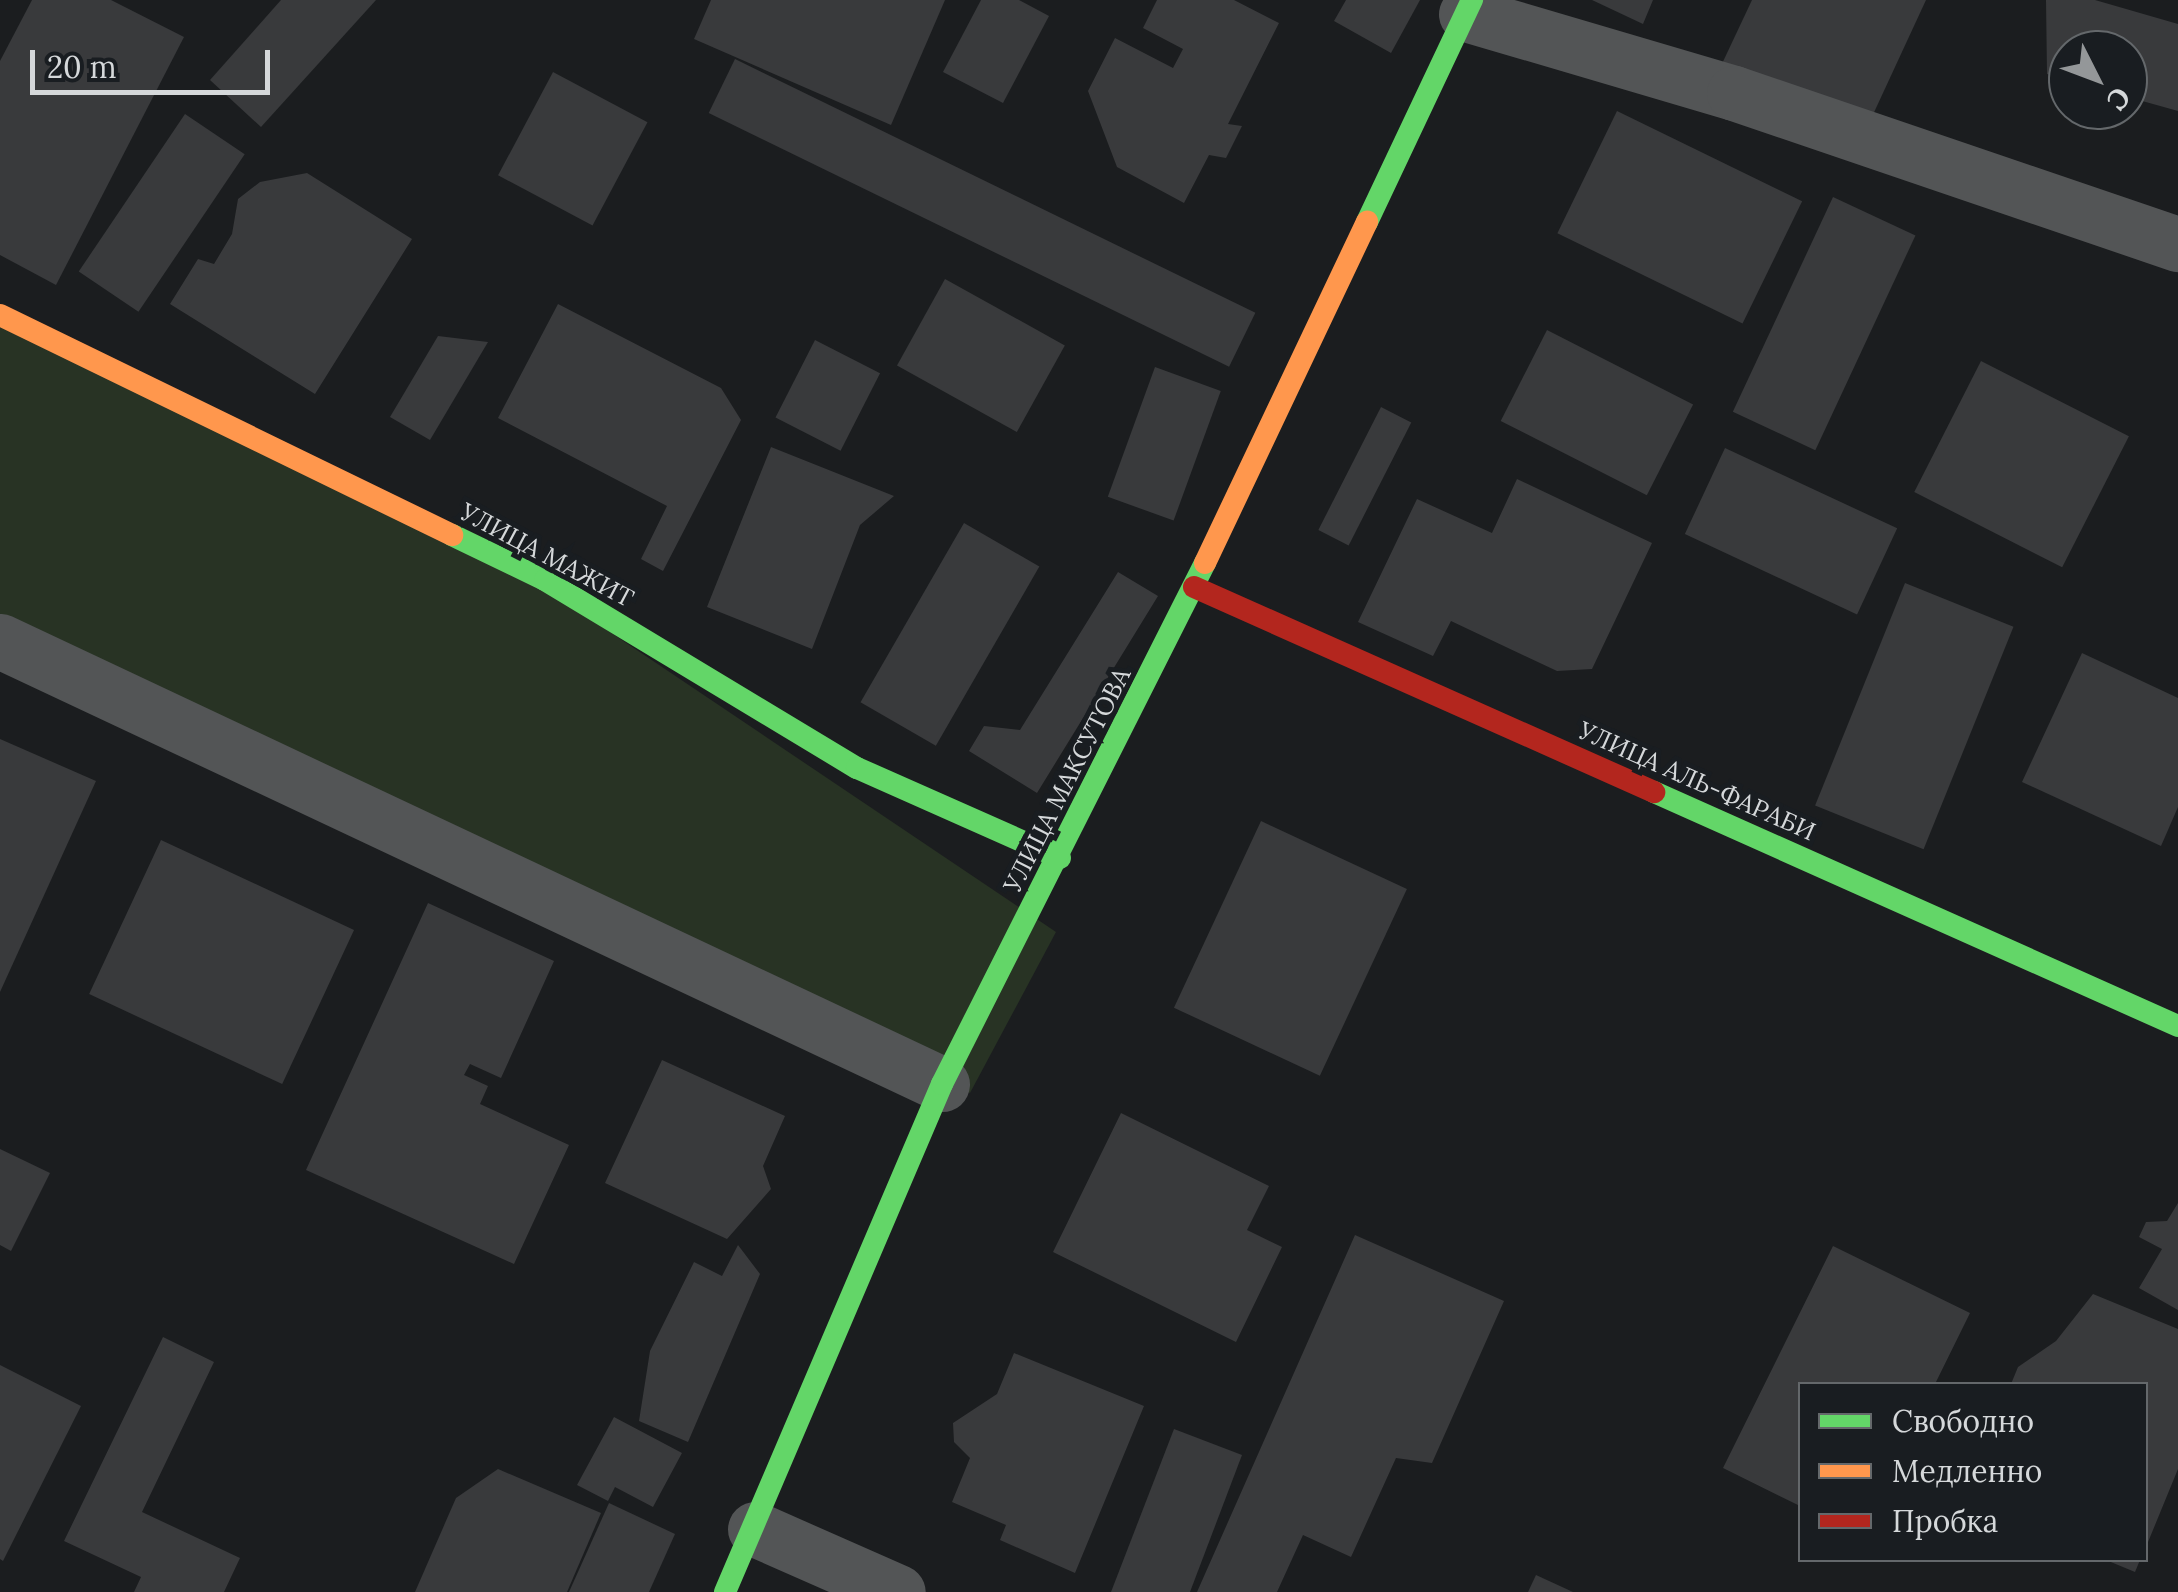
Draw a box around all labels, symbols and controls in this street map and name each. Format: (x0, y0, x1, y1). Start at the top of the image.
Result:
scale bar (35, 30, 275, 92)
north arrow (2048, 30, 2148, 130)
text: 20 m (47, 48, 116, 86)
text: С (2099, 80, 2139, 118)
street label: УЛИЦА МАЖИТ (455, 497, 639, 613)
street label: УЛИЦА МАКСУТОВА (997, 663, 1137, 897)
street label: УЛИЦА АЛЬ-ФАРАБИ (1574, 715, 1820, 847)
legend (1798, 1382, 2148, 1562)
text: Свободно (1892, 1402, 2034, 1440)
text: Медленно (1892, 1452, 2042, 1490)
text: Пробка (1892, 1502, 1998, 1540)

